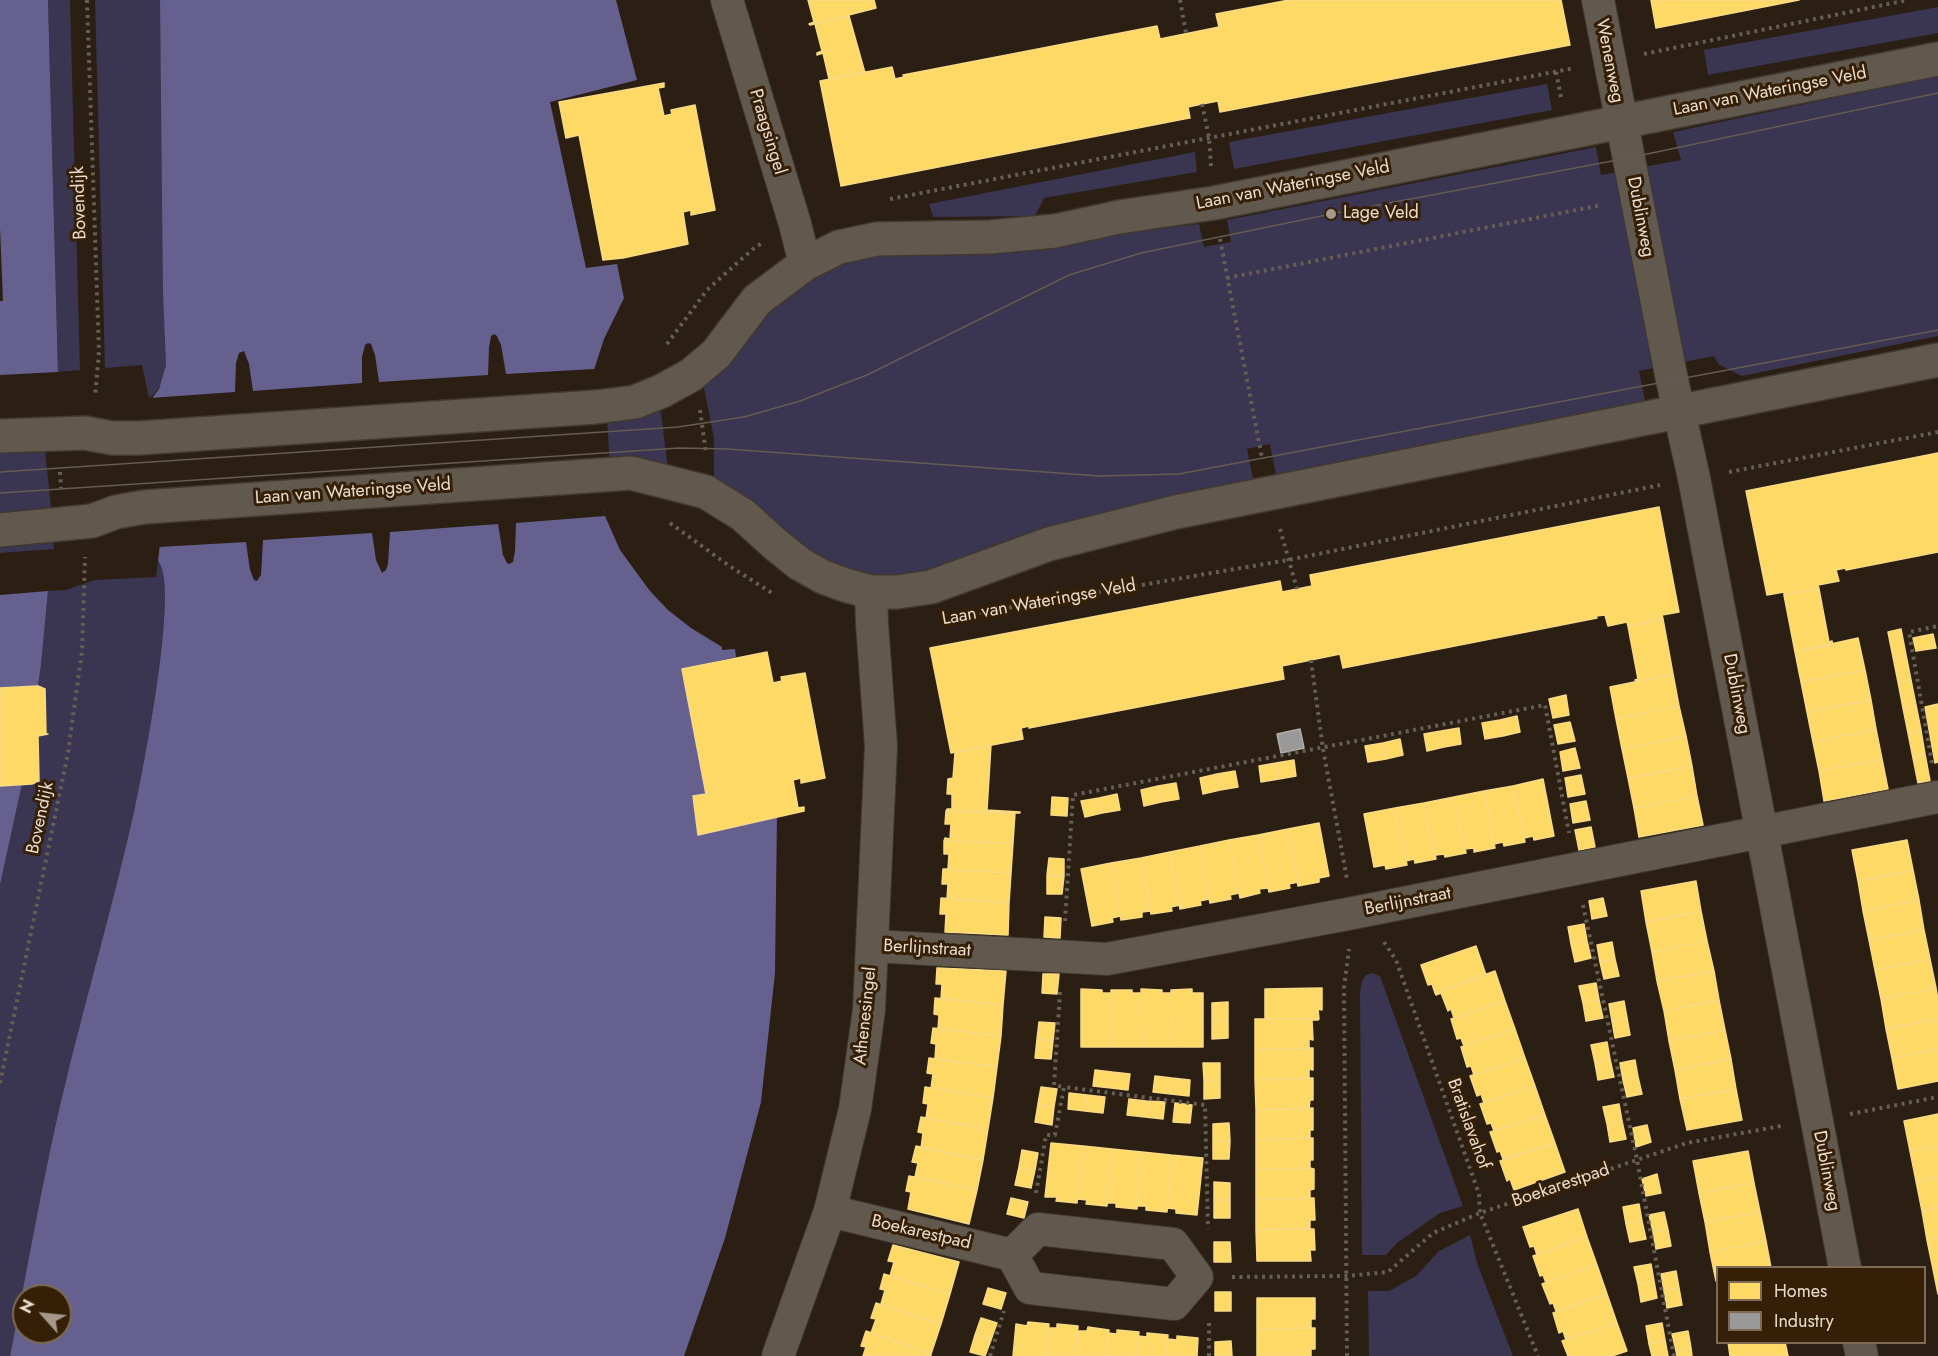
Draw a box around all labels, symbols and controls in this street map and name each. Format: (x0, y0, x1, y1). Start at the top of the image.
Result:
street label: Wenenweg (1590, 17, 1628, 105)
street label: Laan van Wateringse Veld (1671, 63, 1869, 121)
street label: Praagsingel (744, 87, 790, 177)
street label: Laan van Wateringse Veld (1194, 157, 1392, 215)
street label: Bovendijk (68, 166, 92, 240)
street label: Dublinweg (1622, 175, 1658, 259)
place label: Lage Veld (1343, 203, 1419, 225)
marker: Lage Veld (1324, 207, 1338, 221)
street label: Laan van Wateringse Veld (254, 474, 452, 510)
street label: Laan van Wateringse Veld (940, 575, 1138, 631)
street label: Dublinweg (1718, 652, 1754, 736)
street label: Bovendijk (23, 780, 59, 856)
street label: Berlijnstraat (1363, 883, 1453, 921)
street label: Berlijnstraat (883, 936, 971, 962)
street label: Athenesingel (850, 966, 882, 1066)
street label: Bratislavahof (1442, 1076, 1494, 1172)
street label: Dublinweg (1808, 1129, 1844, 1213)
street label: Boekarestpad (1509, 1159, 1613, 1213)
street label: Boekarestpad (869, 1211, 973, 1255)
legend (1716, 1266, 1926, 1344)
text: Homes (1774, 1278, 1827, 1304)
north arrow (12, 1284, 72, 1344)
text: N (14, 1296, 40, 1317)
text: Industry (1774, 1308, 1834, 1334)

